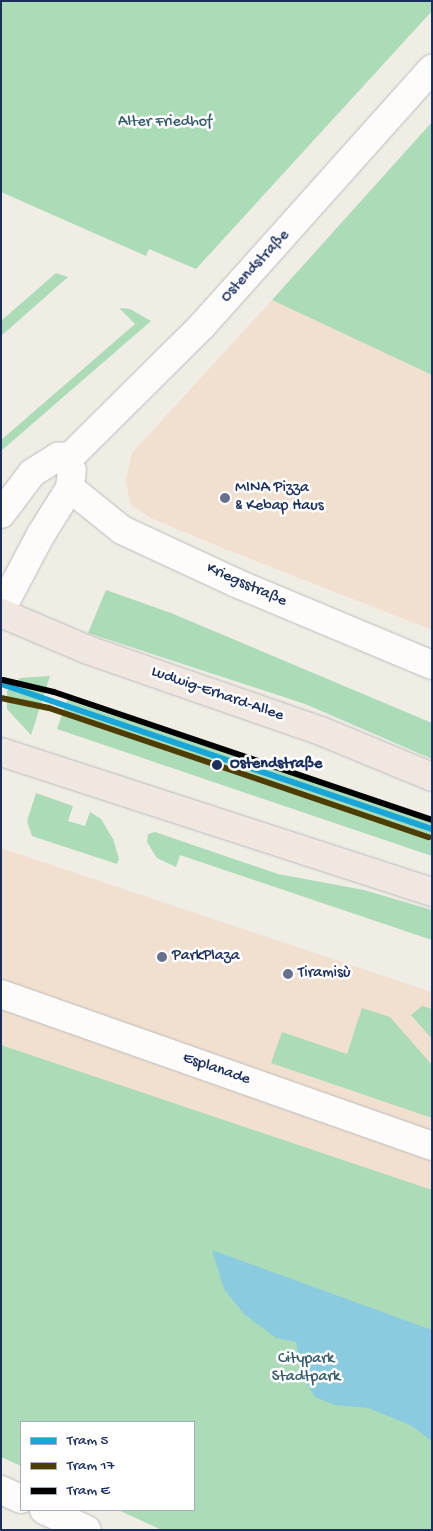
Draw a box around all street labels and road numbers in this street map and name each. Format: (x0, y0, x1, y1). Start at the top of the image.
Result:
street label: Ostendstraße (218, 227, 294, 307)
street label: Kriegsstraße (203, 560, 289, 612)
street label: Ludwig-Erhard-Allee (148, 663, 286, 727)
street label: Esplanade (180, 1049, 252, 1091)

